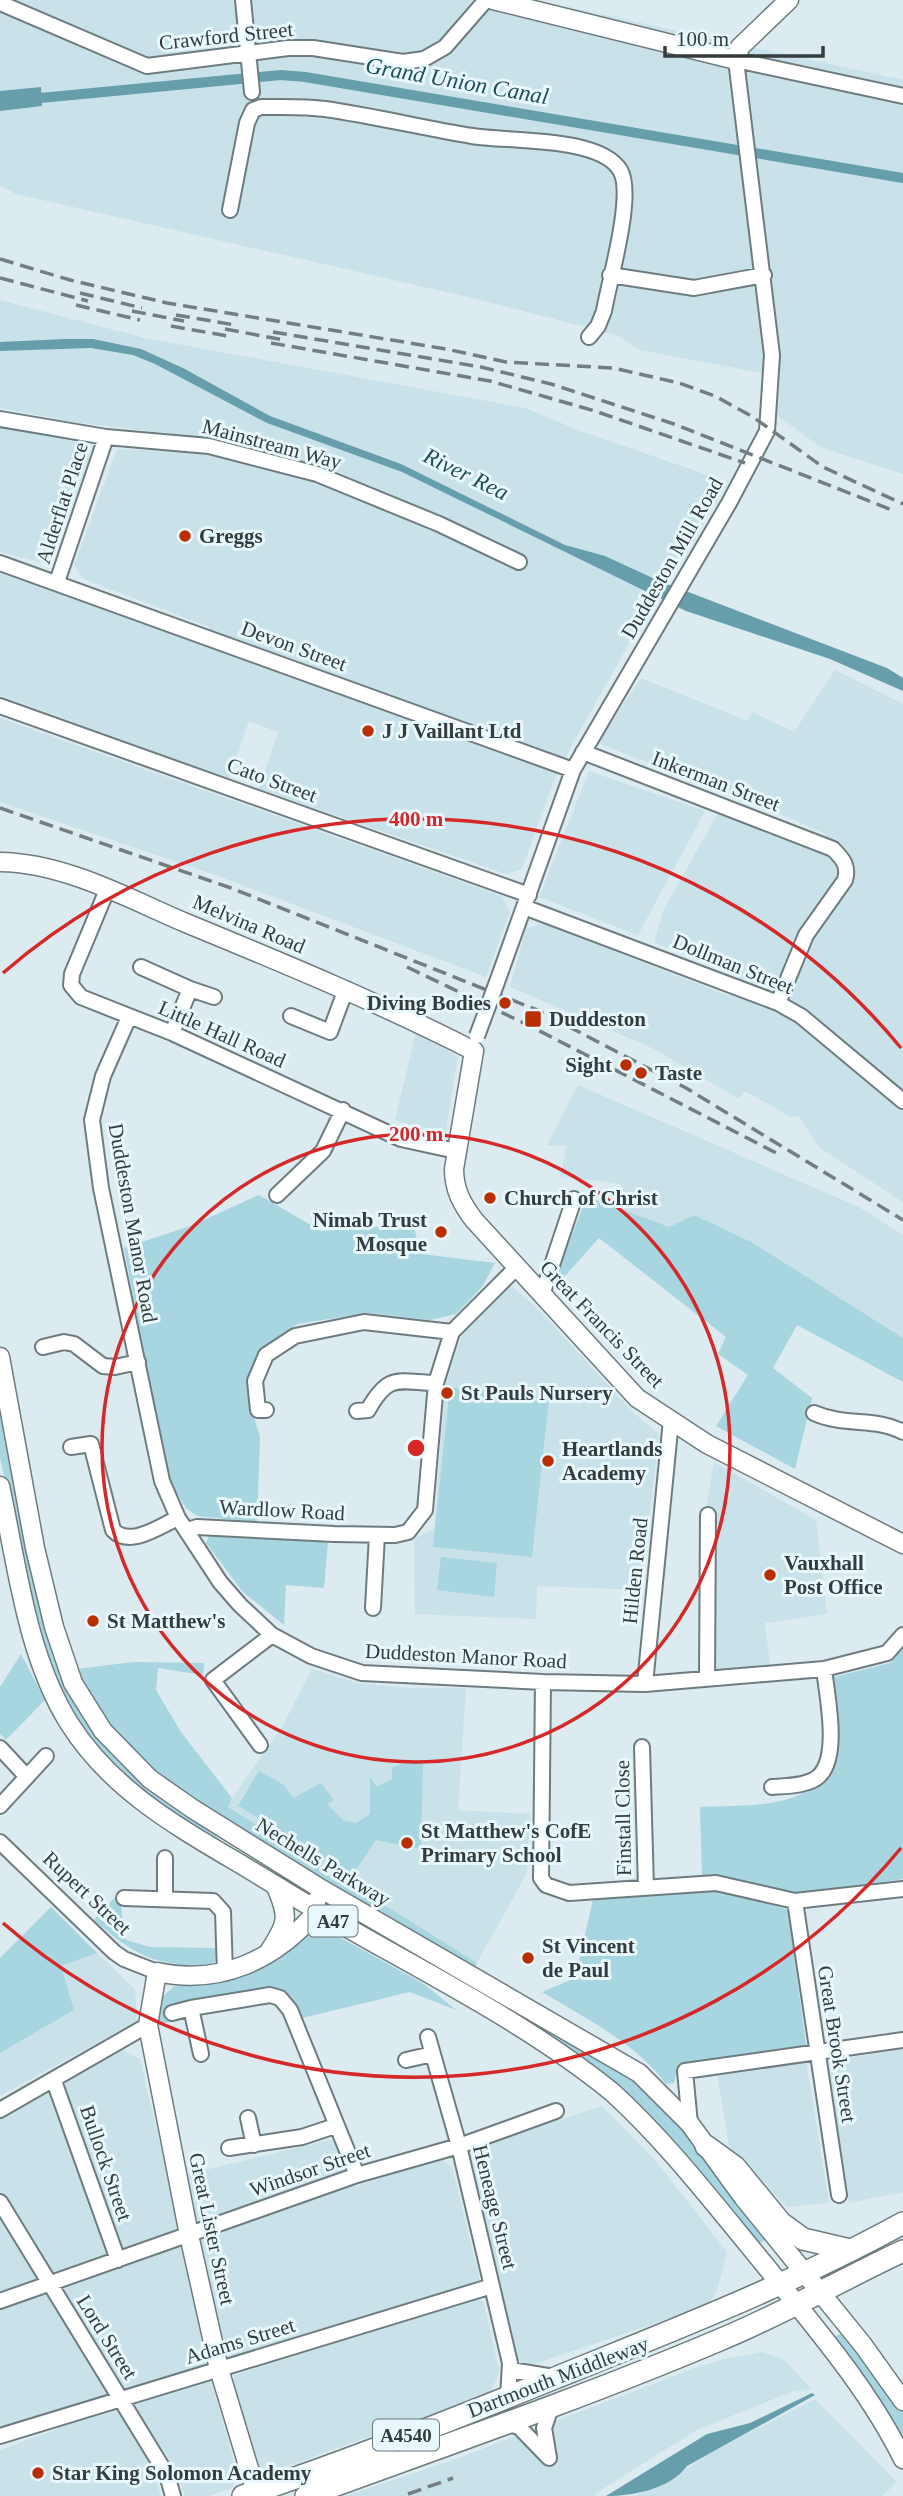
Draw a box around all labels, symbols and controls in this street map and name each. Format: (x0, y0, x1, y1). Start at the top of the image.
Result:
scale bar (665, 14, 822, 58)
street label: Crawford Street (158, 17, 294, 55)
text: 100 m (676, 27, 729, 51)
water label: Grand Union Canal (364, 53, 550, 109)
street label: Mainstream Way (200, 414, 345, 474)
street label: Alderflat Place (31, 439, 93, 567)
water label: River Rea (419, 442, 513, 505)
street label: Duddeston Mill Road (616, 473, 728, 643)
place label: Greggs (199, 524, 263, 548)
marker: Greggs (177, 528, 193, 544)
street label: Devon Street (238, 616, 350, 676)
place label: J J Vaillant Ltd (382, 719, 522, 743)
marker: J J Vaillant Ltd (360, 723, 376, 739)
street label: Inkerman Street (649, 746, 783, 816)
street label: Cato Street (224, 753, 320, 807)
text: 400 m (389, 807, 444, 831)
street label: Melvina Road (189, 890, 309, 959)
street label: Dollman Street (669, 929, 797, 999)
place label: Diving Bodies (367, 991, 491, 1015)
street label: Little Hall Road (155, 995, 290, 1073)
marker: Diving Bodies (497, 995, 513, 1011)
place label: Duddeston (549, 1007, 646, 1031)
marker: Duddeston (523, 1009, 543, 1029)
place label: Sight (565, 1053, 612, 1077)
marker: Sight (618, 1057, 634, 1073)
place label: Taste (655, 1061, 702, 1085)
marker: Taste (633, 1065, 649, 1081)
street label: Duddeston Manor Road (104, 1122, 162, 1325)
text: 200 m (389, 1122, 444, 1146)
place label: Church of Christ (504, 1186, 658, 1210)
marker: Church of Christ (482, 1190, 498, 1206)
place label: Nimab Trust Mosque (313, 1208, 427, 1256)
marker: Nimab Trust Mosque (433, 1224, 449, 1240)
street label: Great Francis Street (535, 1255, 669, 1393)
place label: St Pauls Nursery (461, 1381, 613, 1405)
marker: St Pauls Nursery (439, 1385, 455, 1401)
centre of rings (404, 1436, 428, 1460)
place label: Heartlands Academy (562, 1437, 662, 1485)
marker: Heartlands Academy (540, 1453, 556, 1469)
street label: Wardlow Road (218, 1495, 346, 1525)
street label: Hilden Road (617, 1516, 653, 1625)
place label: Vauxhall Post Office (784, 1551, 883, 1599)
marker: Vauxhall Post Office (762, 1567, 778, 1583)
place label: St Matthew's (107, 1609, 225, 1633)
marker: St Matthew's (85, 1613, 101, 1629)
street label: Duddeston Manor Road (365, 1639, 568, 1673)
street label: Finstall Close (610, 1760, 636, 1876)
street label: Nechells Parkway (252, 1813, 395, 1912)
place label: St Matthew's CofE Primary School (421, 1819, 591, 1867)
marker: St Matthew's CofE Primary School (399, 1835, 415, 1851)
street label: Rupert Street (38, 1846, 136, 1940)
road number: A47 (308, 1906, 358, 1937)
place label: St Vincent de Paul (542, 1934, 635, 1982)
marker: St Vincent de Paul (520, 1950, 536, 1966)
street label: Great Brook Street (813, 1964, 861, 2124)
street label: Bullock Street (75, 2102, 137, 2224)
street label: Windsor Street (247, 2138, 373, 2202)
street label: Heneage Street (468, 2142, 522, 2272)
street label: Great Lister Street (184, 2151, 240, 2308)
street label: Lord Street (72, 2290, 142, 2384)
street label: Adams Street (182, 2313, 298, 2369)
street label: Dartmouth Middleway (464, 2331, 652, 2423)
road number: A4540 (373, 2420, 439, 2450)
place label: Star King Solomon Academy (52, 2461, 312, 2485)
marker: Star King Solomon Academy (30, 2465, 46, 2481)

